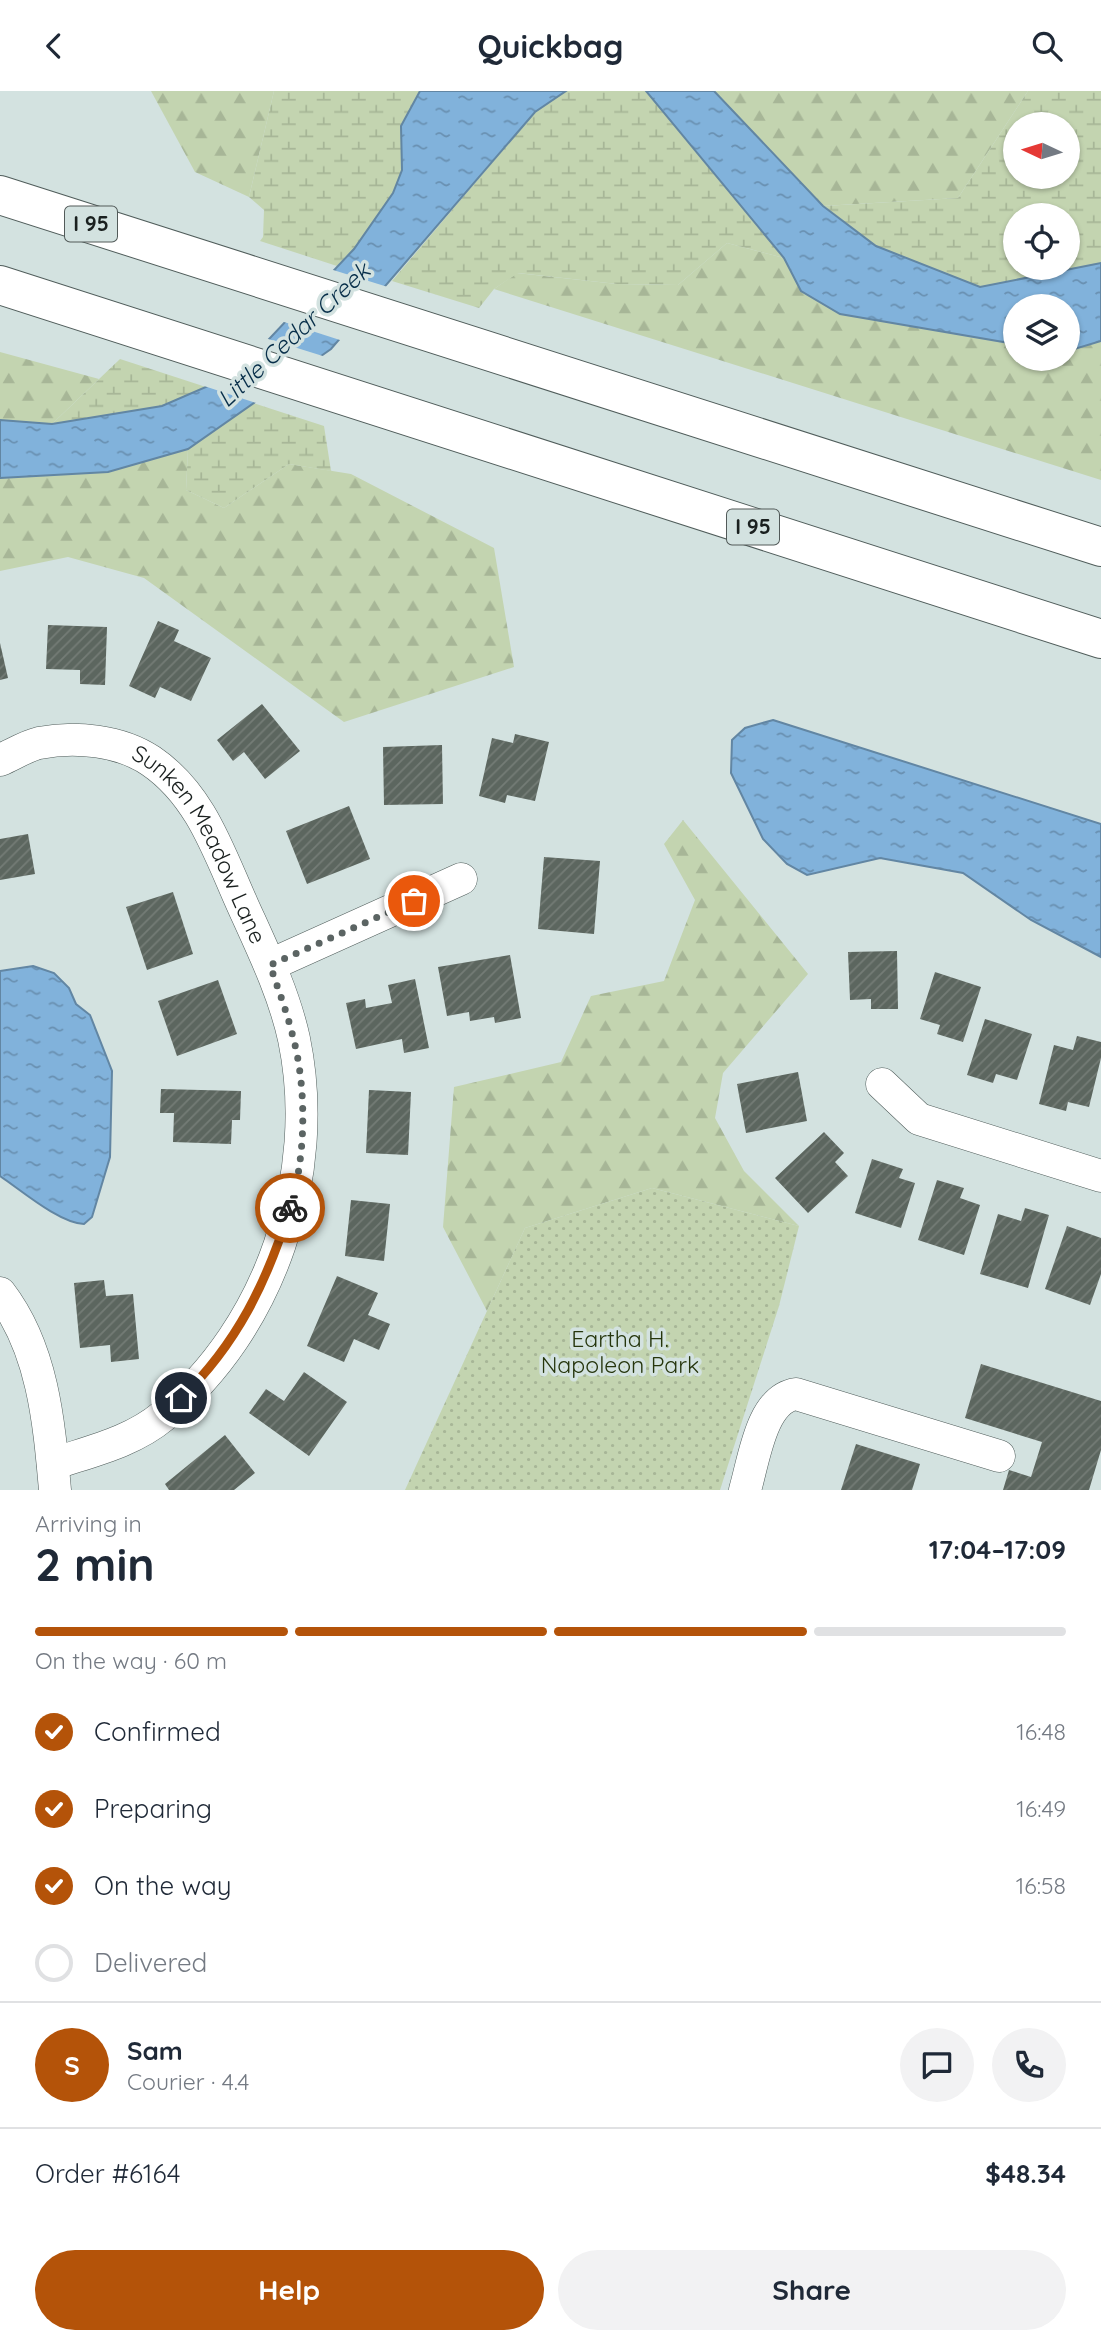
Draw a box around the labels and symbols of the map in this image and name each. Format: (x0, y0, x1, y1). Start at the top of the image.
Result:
north arrow (1003, 112, 1080, 189)
road number: I 95 (65, 207, 117, 241)
water label: Little Cedar Creek (211, 254, 378, 413)
road number: I 95 (727, 509, 779, 544)
street label: Sunken Meadow Lane (128, 738, 273, 948)
pin (384, 871, 444, 931)
courier (255, 1173, 325, 1243)
park label: Eartha H. Napoleon Park (541, 1324, 699, 1379)
pin (151, 1368, 211, 1428)

